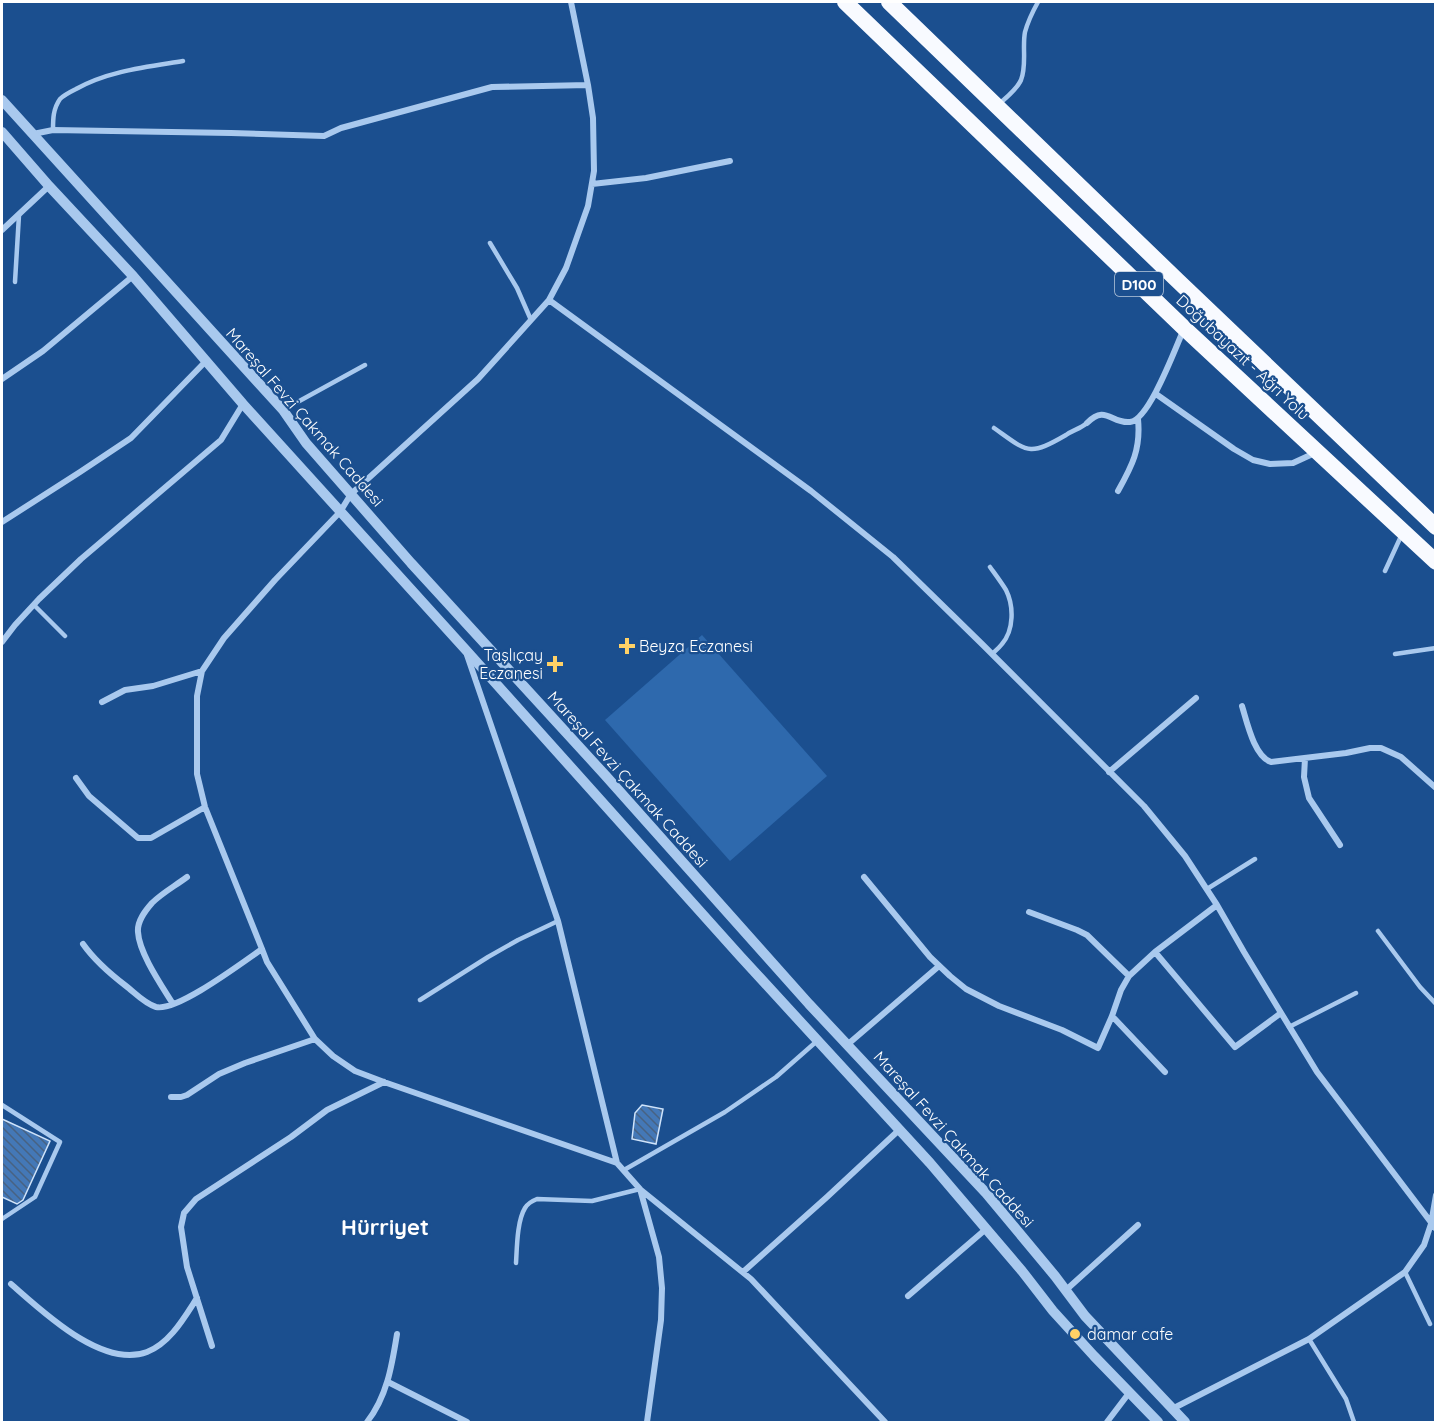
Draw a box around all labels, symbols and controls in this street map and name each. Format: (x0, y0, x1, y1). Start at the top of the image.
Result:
road number: D100 (1115, 272, 1163, 296)
street label: Doğubayazıt - Ağrı Yolu (1172, 290, 1314, 424)
street label: Mareşal Fevzi Çakmak Caddesi (222, 324, 388, 510)
place label: Beyza Eczanesi (639, 636, 753, 656)
marker: Beyza Eczanesi (620, 639, 634, 653)
place label: Taşlıçay Eczanesi (479, 645, 543, 683)
marker: Taşlıçay Eczanesi (548, 657, 562, 671)
street label: Mareşal Fevzi Çakmak Caddesi (544, 687, 712, 871)
street label: Mareşal Fevzi Çakmak Caddesi (870, 1047, 1038, 1231)
district label: Hürriyet (341, 1213, 429, 1241)
place label: damar cafe (1087, 1324, 1173, 1344)
marker: damar cafe (1068, 1327, 1082, 1341)

